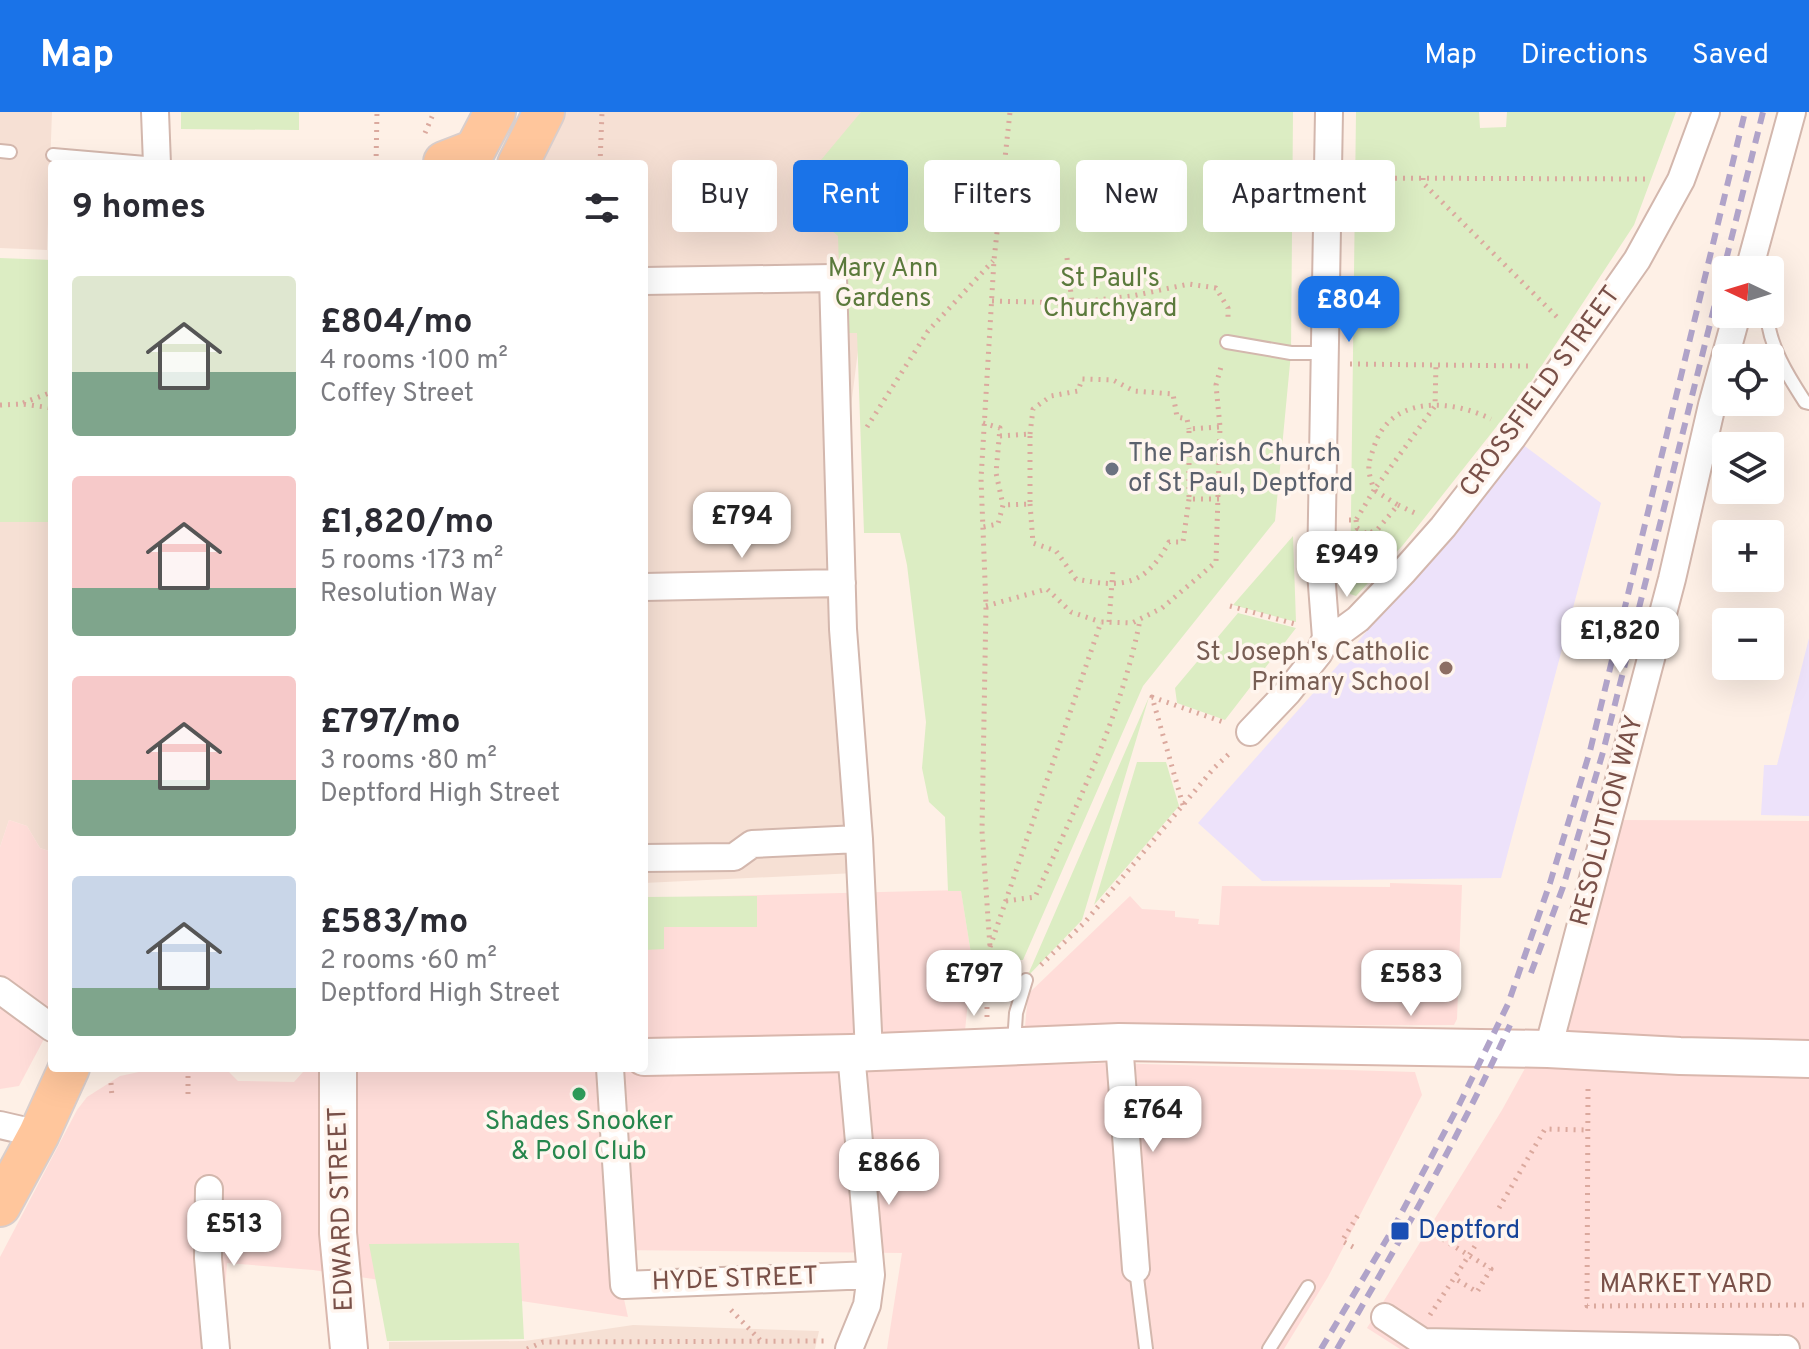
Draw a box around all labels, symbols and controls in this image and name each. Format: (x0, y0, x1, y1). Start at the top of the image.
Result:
text: Map (40, 32, 114, 81)
text: Map (1424, 38, 1477, 74)
text: Directions (1521, 38, 1648, 74)
text: Saved (1692, 38, 1769, 74)
chip: Buy (672, 160, 777, 232)
chip: Rent (793, 160, 908, 232)
chip: Filters (924, 160, 1060, 232)
chip: New (1076, 160, 1187, 232)
chip: Apartment (1203, 160, 1395, 232)
icon: filters (580, 186, 624, 230)
text: 9 homes (72, 187, 206, 230)
park label: Mary Ann Gardens (828, 253, 938, 316)
north arrow (1712, 256, 1784, 328)
map controls (1712, 256, 1784, 680)
park label: St Paul's Churchyard (1043, 263, 1177, 326)
pin: £804 (1302, 276, 1396, 344)
street label: CROSSFIELD STREET (1453, 280, 1629, 504)
text: £804 (1316, 285, 1382, 318)
text: £804/mo (320, 302, 473, 345)
icon: home (136, 308, 232, 404)
button: locate (1712, 344, 1784, 416)
text: 4 rooms · 100 m² (320, 345, 508, 378)
text: Coffey Street (320, 378, 474, 411)
button: layers (1712, 432, 1784, 504)
place label: The Parish Church of St Paul, Deptford (1128, 438, 1353, 501)
marker: The Parish Church of St Paul, Deptford (1103, 460, 1121, 478)
pin: £794 (695, 492, 789, 560)
text: £794 (711, 501, 773, 534)
text: £1,820/mo (320, 502, 494, 545)
icon: home (136, 508, 232, 604)
button: + (1712, 520, 1784, 592)
pin: £949 (1300, 531, 1394, 599)
text: £949 (1315, 540, 1379, 573)
text: 5 rooms · 173 m² (320, 545, 503, 578)
text: Resolution Way (320, 578, 497, 611)
pin: £1,820 (1555, 607, 1685, 675)
button: − (1712, 608, 1784, 680)
text: £1,820 (1579, 616, 1661, 649)
place label: St Joseph's Catholic Primary School (1196, 637, 1430, 700)
marker: St Joseph's Catholic Primary School (1437, 659, 1455, 677)
text: £797/mo (320, 702, 461, 745)
icon: home (136, 708, 232, 804)
street label: RESOLUTION WAY (1564, 712, 1652, 930)
text: 3 rooms · 80 m² (320, 745, 497, 778)
text: Deptford High Street (320, 778, 560, 811)
text: £583/mo (320, 902, 468, 945)
icon: home (136, 908, 232, 1004)
text: 2 rooms · 60 m² (320, 945, 497, 978)
pin: £797 (927, 950, 1021, 1018)
pin: £583 (1364, 950, 1458, 1018)
text: £797 (944, 959, 1004, 992)
text: £583 (1379, 959, 1443, 992)
text: Deptford High Street (320, 978, 560, 1011)
marker: Shades Snooker & Pool Club (570, 1085, 588, 1103)
pin: £764 (1106, 1086, 1200, 1154)
text: £764 (1122, 1095, 1184, 1128)
street label: EDWARD STREET (322, 1106, 362, 1312)
place label: Shades Snooker & Pool Club (485, 1106, 673, 1169)
pin: £866 (842, 1139, 936, 1207)
text: £866 (857, 1148, 921, 1181)
pin: £513 (187, 1200, 281, 1268)
text: £513 (205, 1209, 263, 1242)
place label: Deptford (1418, 1215, 1520, 1248)
marker: Deptford (1389, 1220, 1411, 1242)
street label: HYDE STREET (651, 1261, 819, 1299)
street label: MARKET YARD (1599, 1269, 1773, 1302)

